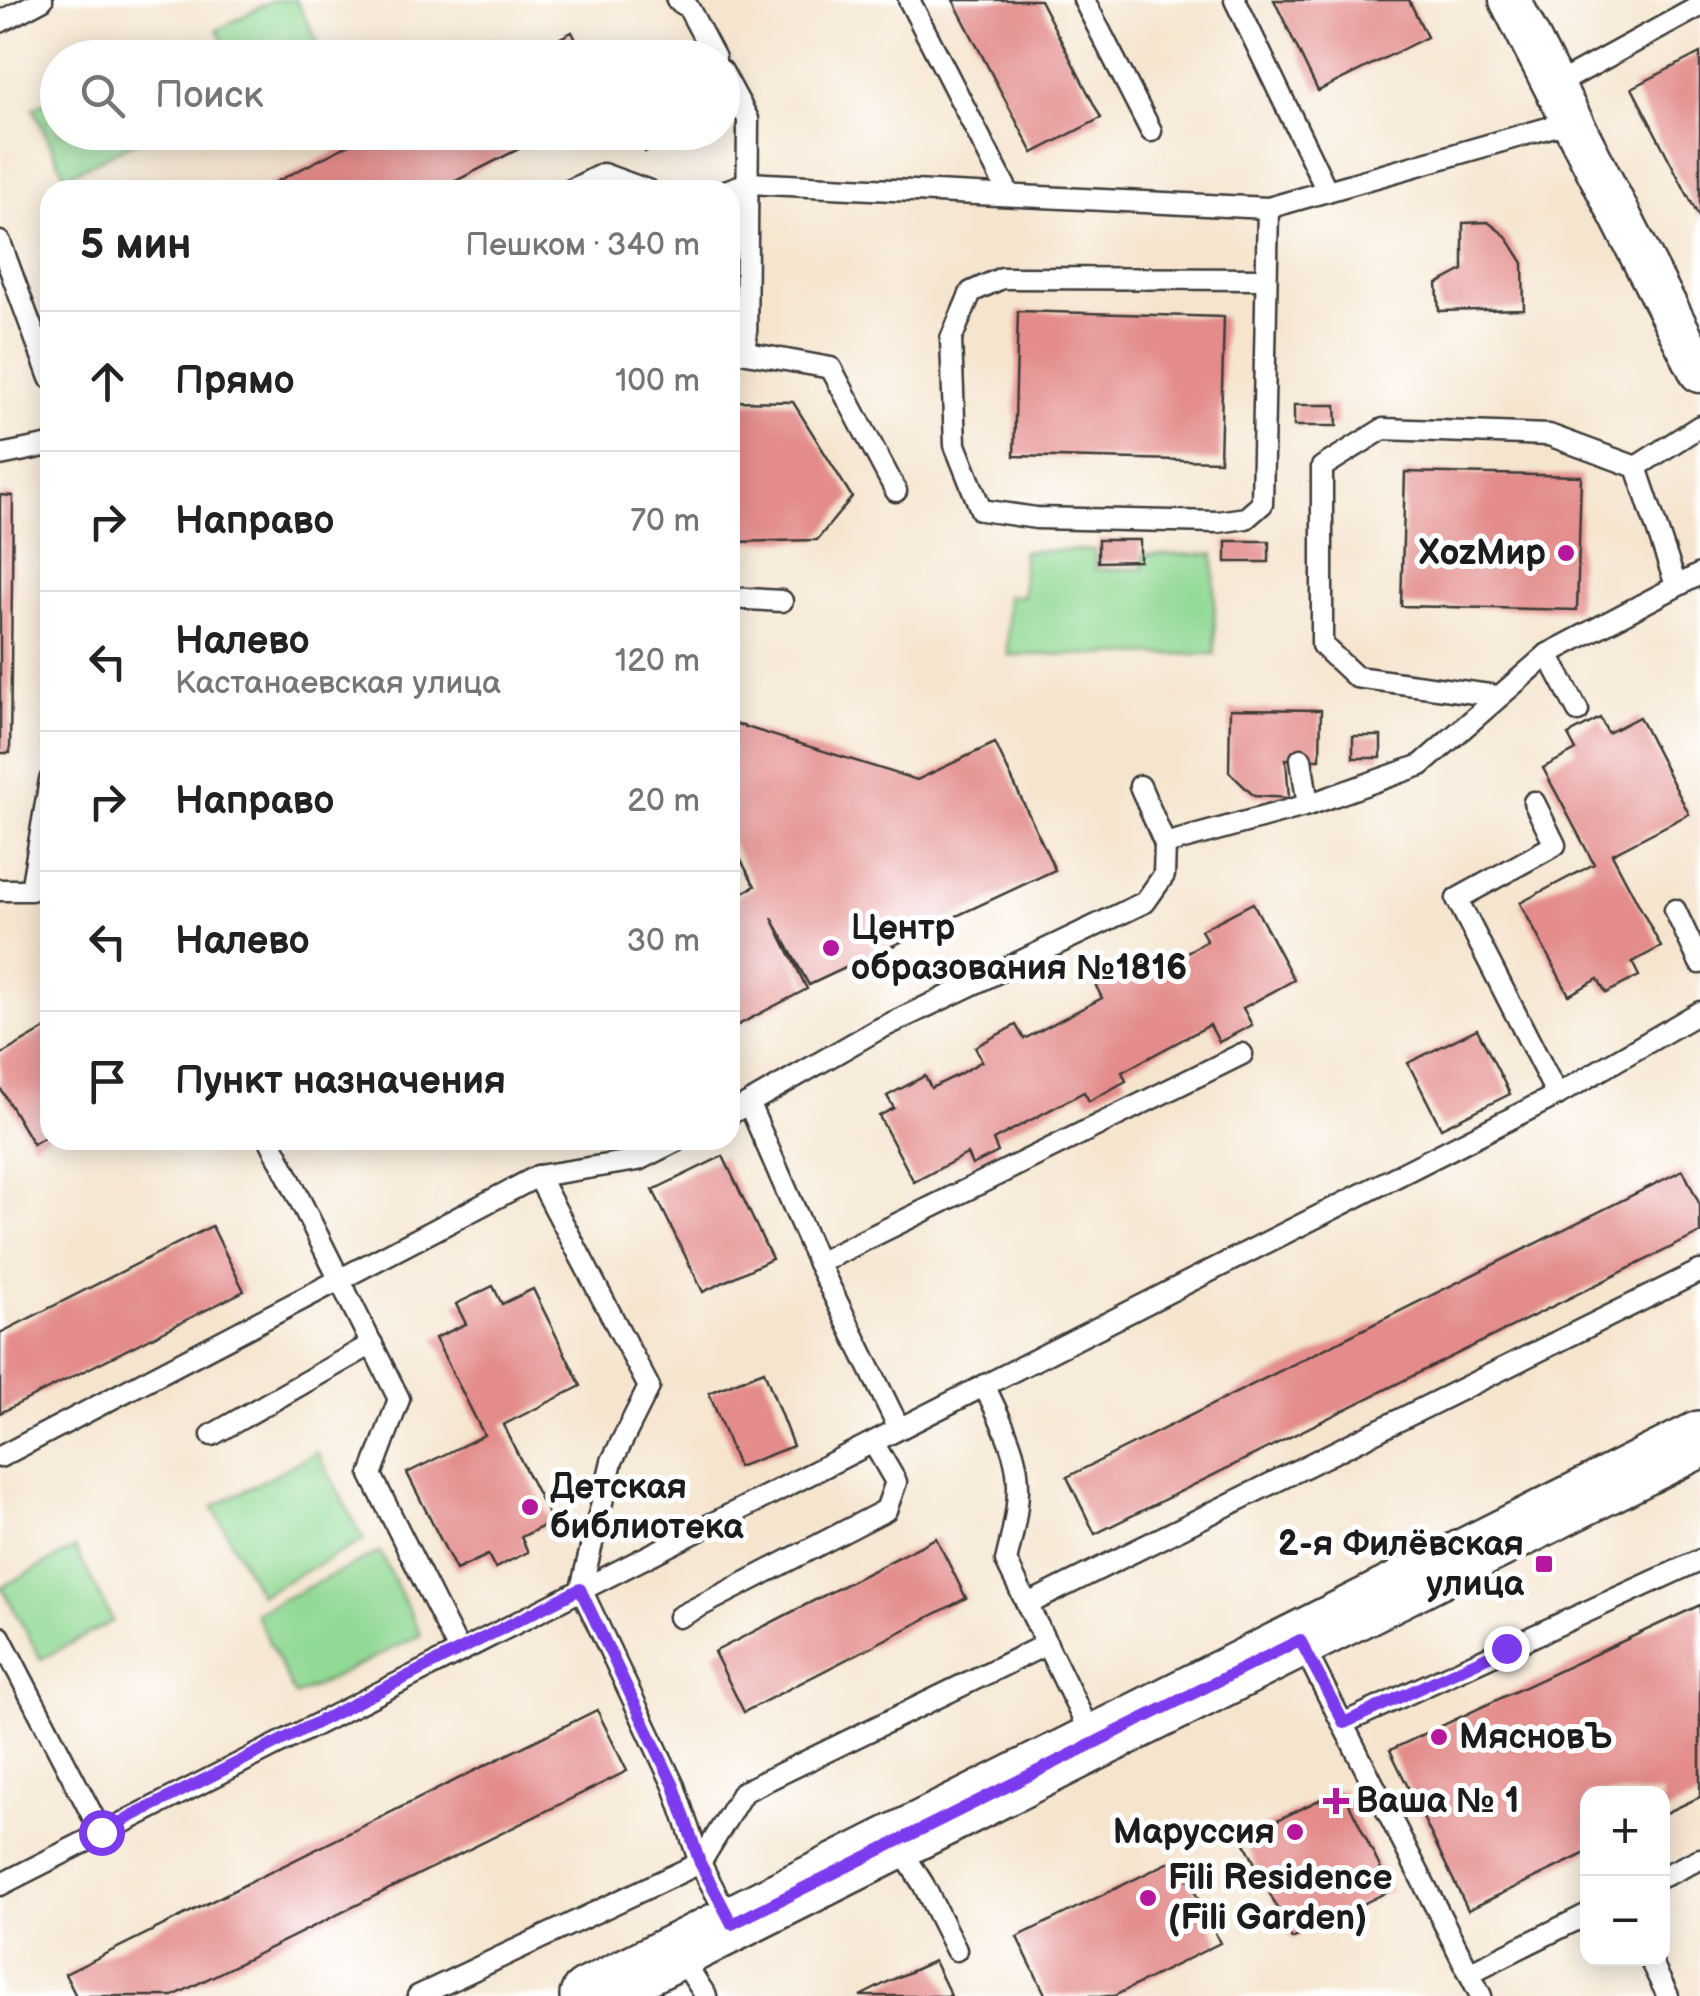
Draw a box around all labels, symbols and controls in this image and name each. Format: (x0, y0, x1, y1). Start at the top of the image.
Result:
search box (40, 40, 740, 150)
icon: search (75, 68, 130, 123)
text: Поиск (155, 73, 263, 118)
text: 5 мин (80, 220, 192, 271)
text: Пешком · 340 m (465, 226, 700, 265)
icon: ahead (80, 354, 135, 409)
text: Прямо (175, 359, 294, 404)
text: 100 m (615, 362, 700, 401)
icon: right (80, 494, 135, 549)
text: Направо (175, 499, 334, 544)
text: 70 m (630, 502, 700, 541)
place label: XozМир (1419, 532, 1546, 575)
marker: XozМир (1555, 542, 1577, 564)
text: Налево (175, 619, 310, 664)
icon: left (80, 634, 135, 689)
text: 120 m (615, 642, 700, 681)
text: Кастанаевская улица (175, 664, 501, 703)
icon: right (80, 774, 135, 829)
text: Направо (175, 779, 334, 824)
text: 20 m (627, 782, 700, 821)
place label: Центр образования №1816 (851, 907, 1187, 990)
icon: left (80, 914, 135, 969)
text: Налево (175, 919, 310, 964)
text: 30 m (626, 922, 700, 961)
marker: Центр образования №1816 (820, 937, 842, 959)
icon: arrive (80, 1054, 135, 1109)
text: Пункт назначения (175, 1059, 506, 1104)
place label: Детская библиотека (550, 1466, 744, 1549)
marker: Детская библиотека (519, 1496, 541, 1518)
place label: 2-я Филёвская улица (1278, 1523, 1525, 1606)
marker: 2-я Филёвская улица (1533, 1553, 1555, 1575)
route end (1484, 1626, 1530, 1672)
place label: МясновЪ (1459, 1716, 1613, 1759)
marker: МясновЪ (1428, 1726, 1450, 1748)
place label: Ваша № 1 (1356, 1780, 1520, 1823)
map controls (1580, 1786, 1670, 1966)
button: + (1580, 1786, 1670, 1876)
marker: Ваша № 1 (1325, 1790, 1347, 1812)
route start (79, 1810, 125, 1856)
place label: Маруссия (1113, 1811, 1275, 1854)
marker: Маруссия (1284, 1821, 1306, 1843)
place label: Fili Residence (Fili Garden) (1168, 1857, 1393, 1940)
button: − (1580, 1876, 1670, 1966)
marker: Fili Residence (Fili Garden) (1137, 1887, 1159, 1909)

